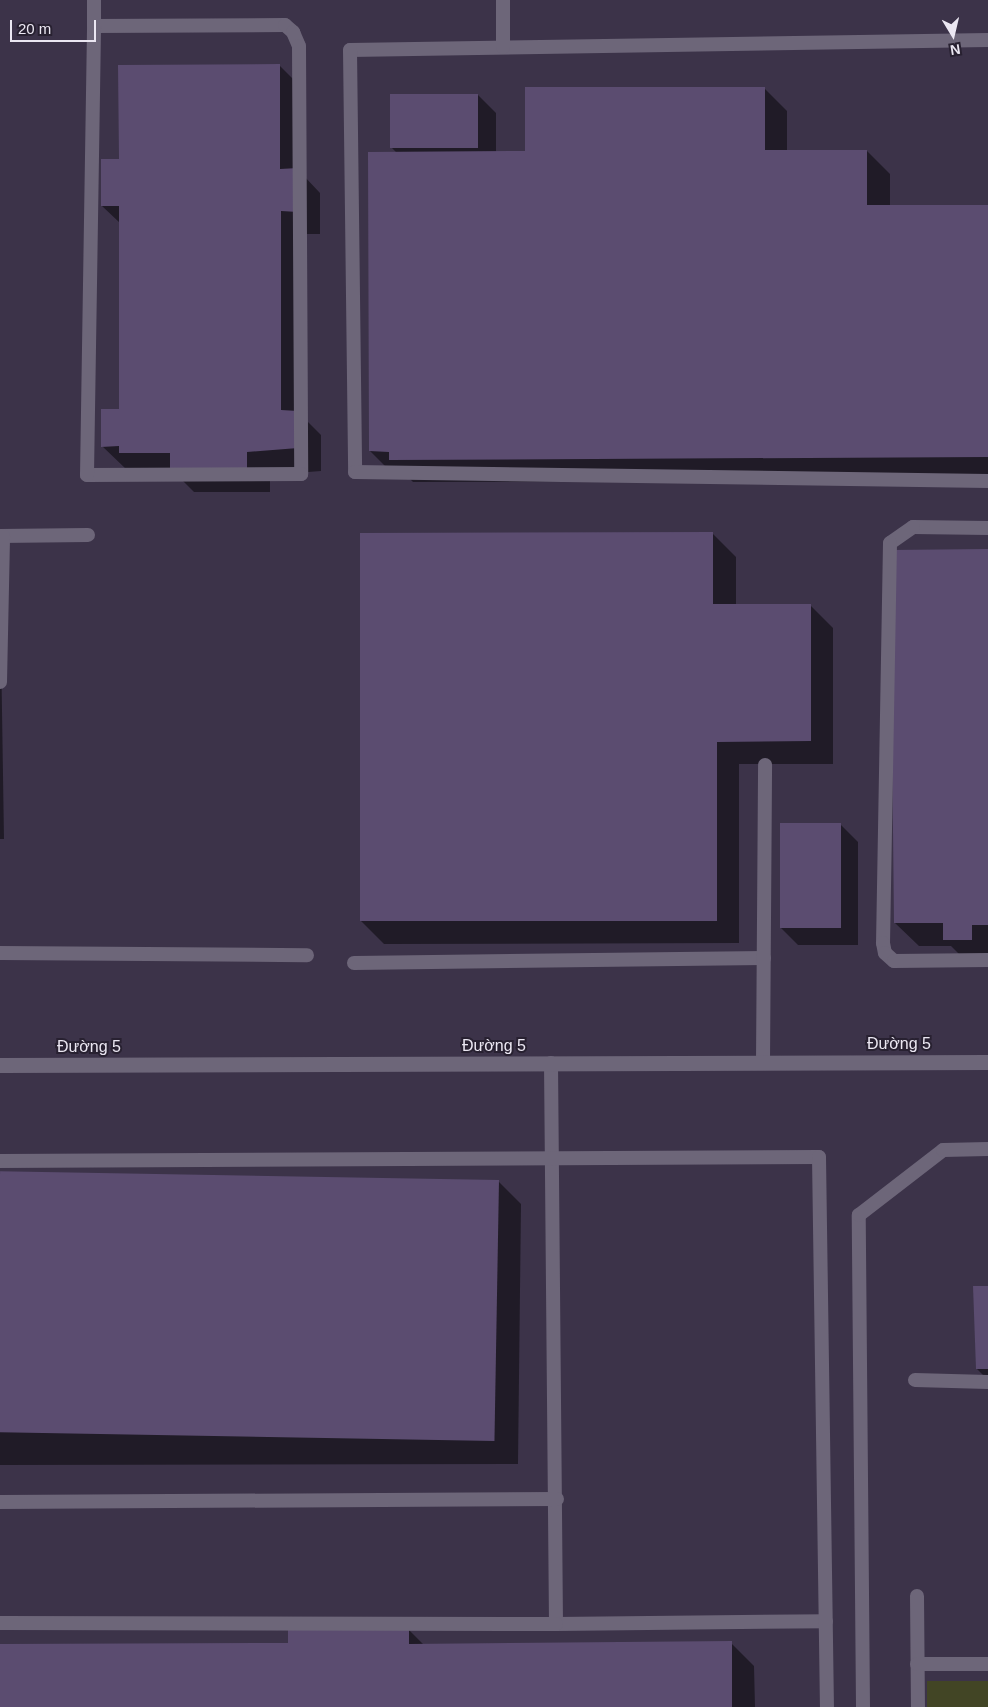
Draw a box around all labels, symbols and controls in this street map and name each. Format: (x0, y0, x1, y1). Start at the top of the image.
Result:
scale bar (12, 10, 99, 42)
north arrow (928, 10, 978, 60)
text: 20 m (18, 20, 51, 37)
text: N (949, 41, 962, 59)
street label: Đường 5 (867, 1034, 931, 1054)
street label: Đường 5 (462, 1036, 526, 1056)
street label: Đường 5 (57, 1037, 121, 1057)

